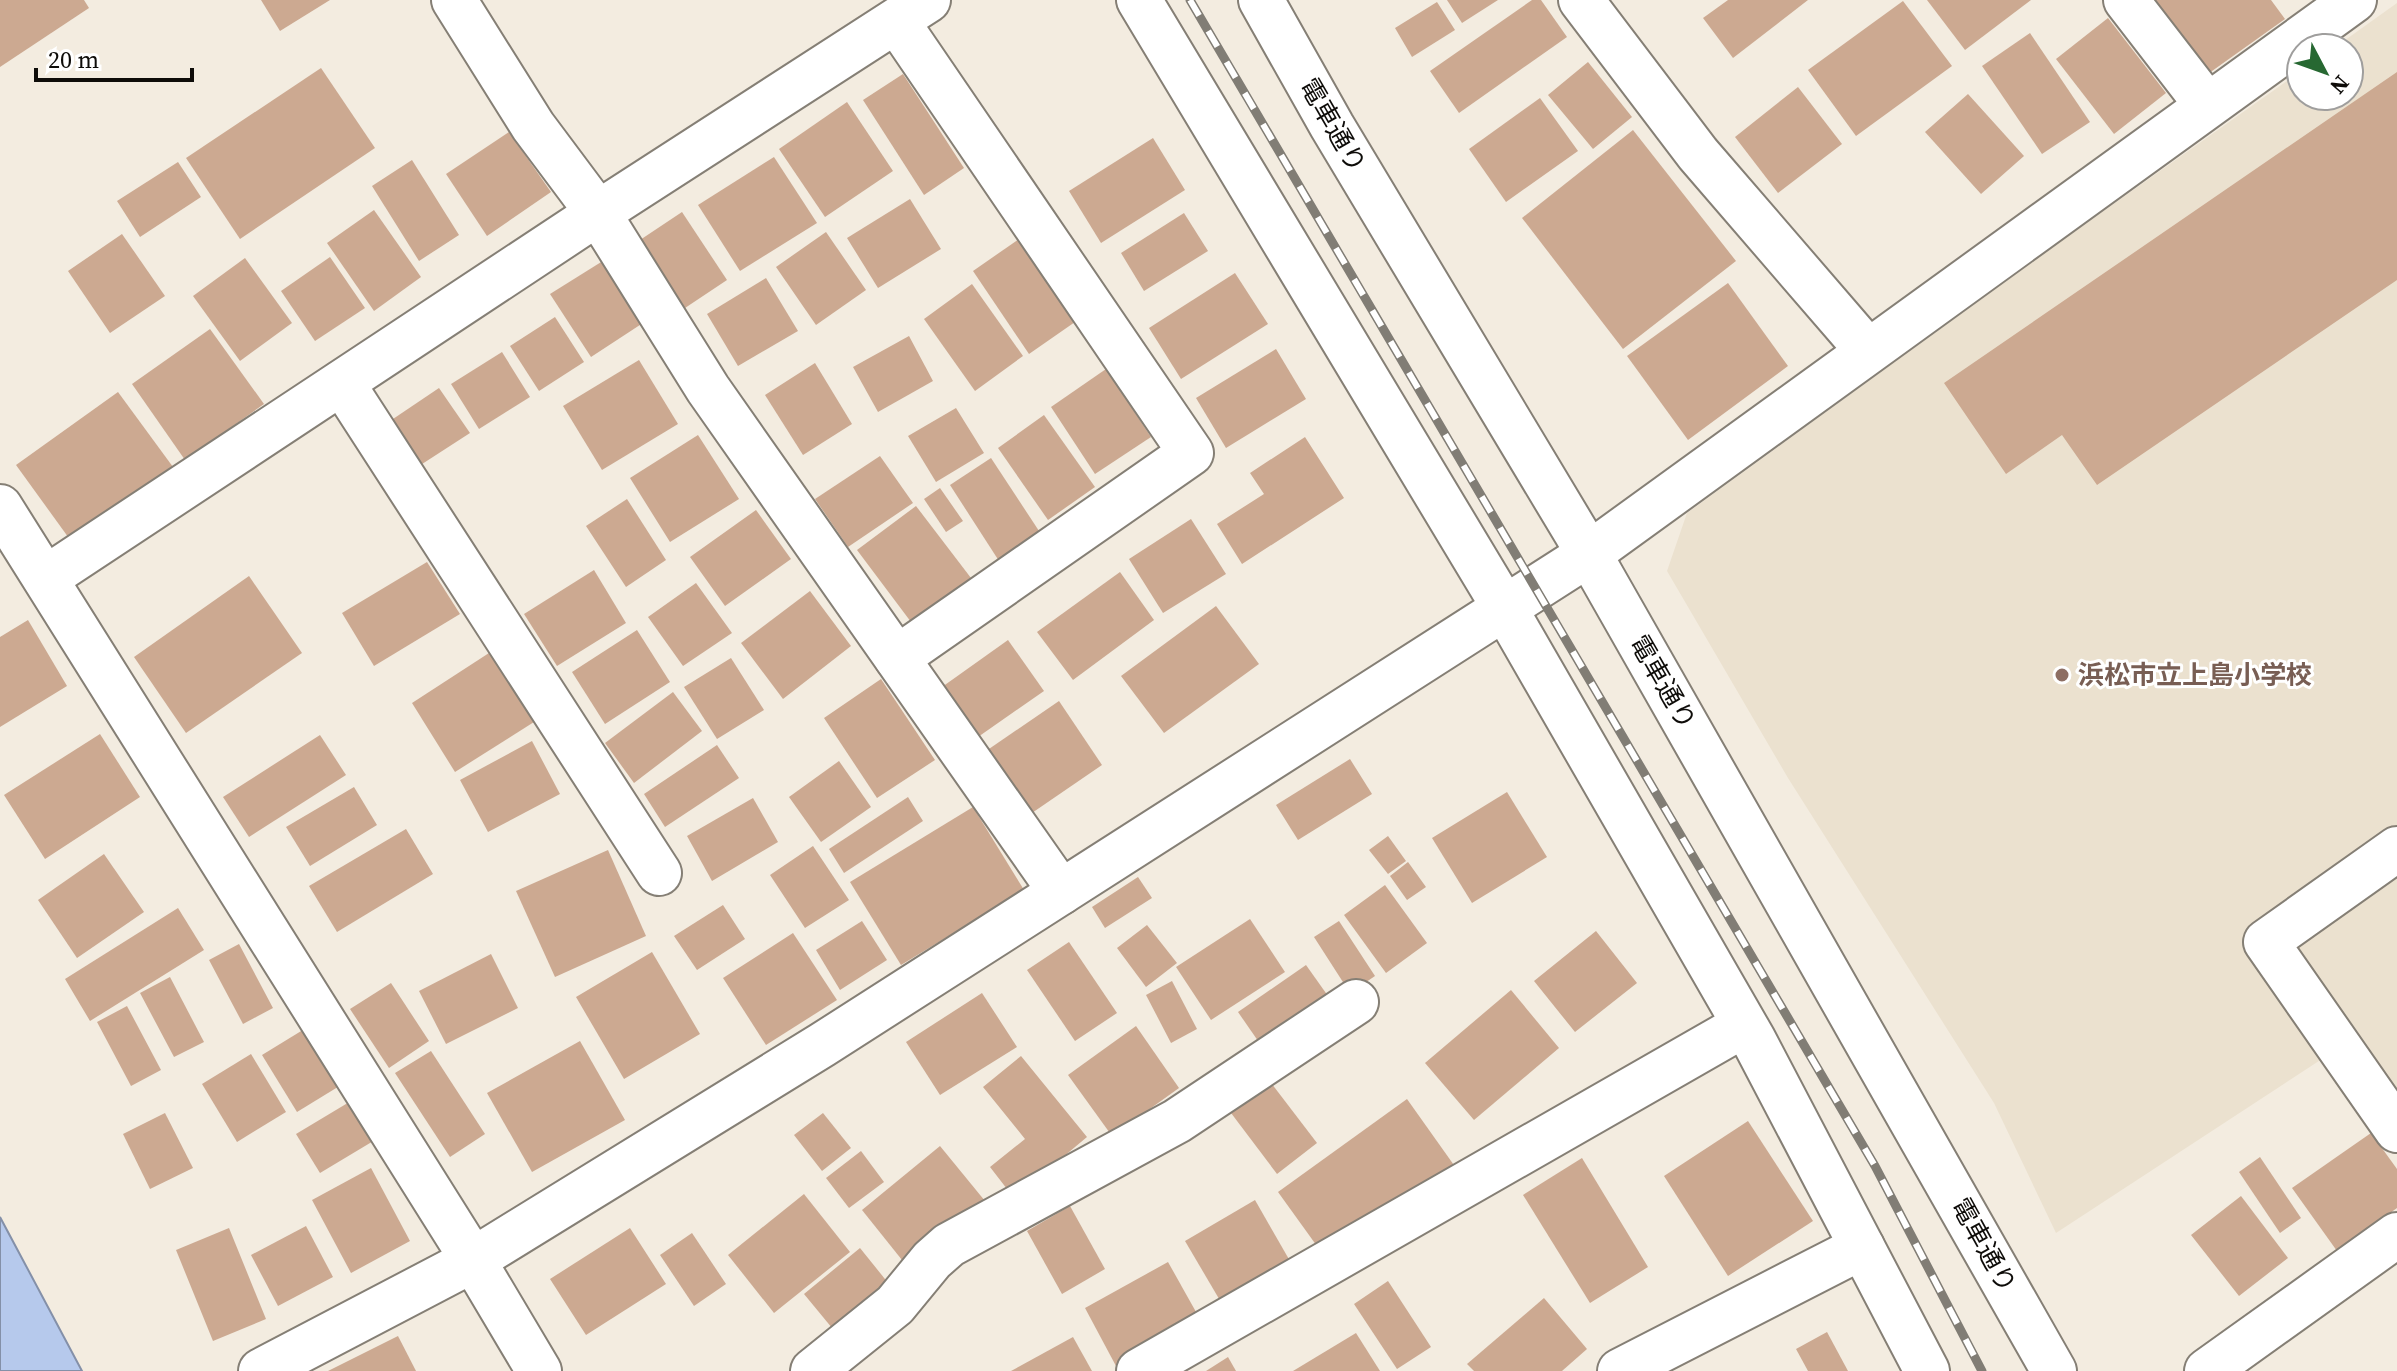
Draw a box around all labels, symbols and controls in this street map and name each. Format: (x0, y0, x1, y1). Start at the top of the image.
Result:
scale bar (36, 32, 192, 82)
north arrow (2285, 32, 2365, 112)
text: 20 m (48, 43, 99, 76)
text: N (2324, 69, 2357, 101)
street label: 電車通り (1291, 71, 1375, 179)
street label: 電車通り (1621, 628, 1705, 736)
place label: 浜松市立上島小学校 (2078, 657, 2312, 693)
marker: 浜松市立上島小学校 (2053, 666, 2071, 684)
street label: 電車通り (1943, 1191, 2025, 1299)

